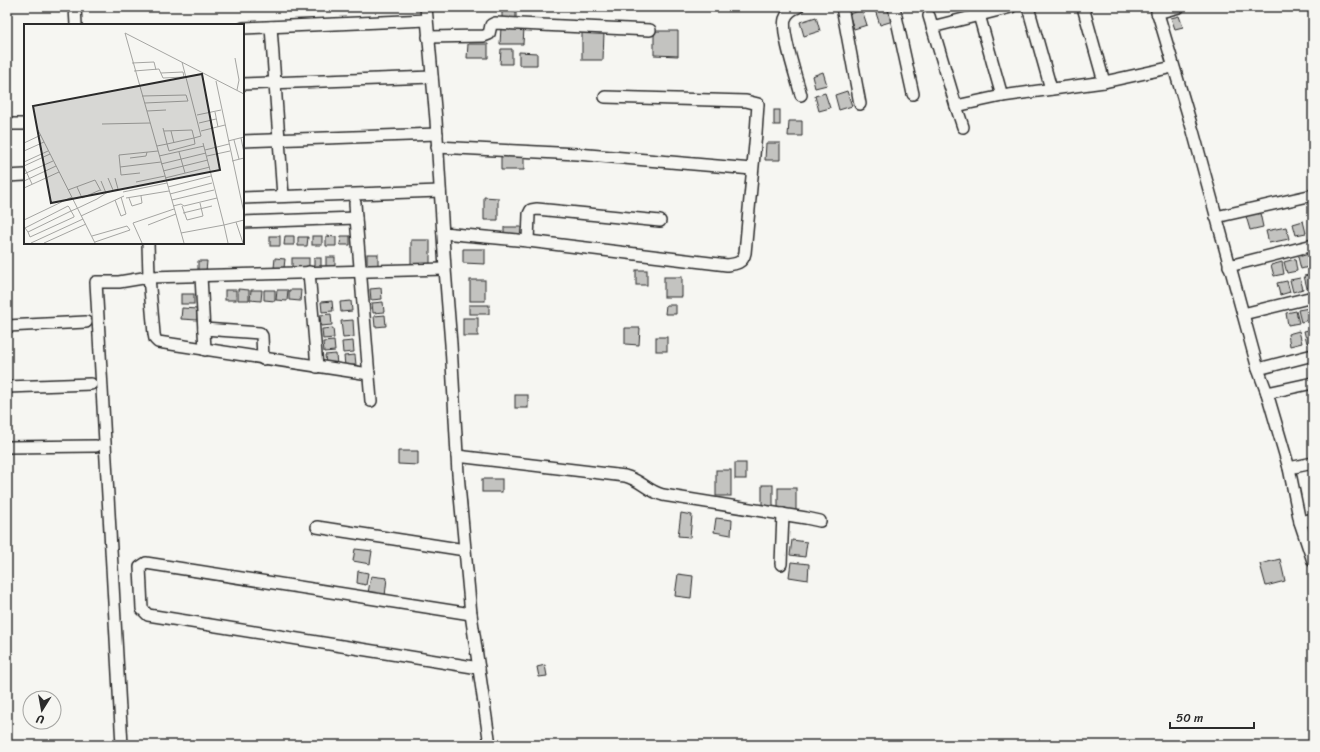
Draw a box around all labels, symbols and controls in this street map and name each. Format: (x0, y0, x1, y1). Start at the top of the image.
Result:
inset map (24, 24, 244, 244)
north arrow (22, 690, 62, 730)
scale bar (1170, 704, 1254, 730)
text: 50 m (1176, 707, 1203, 729)
text: U (34, 709, 46, 729)

